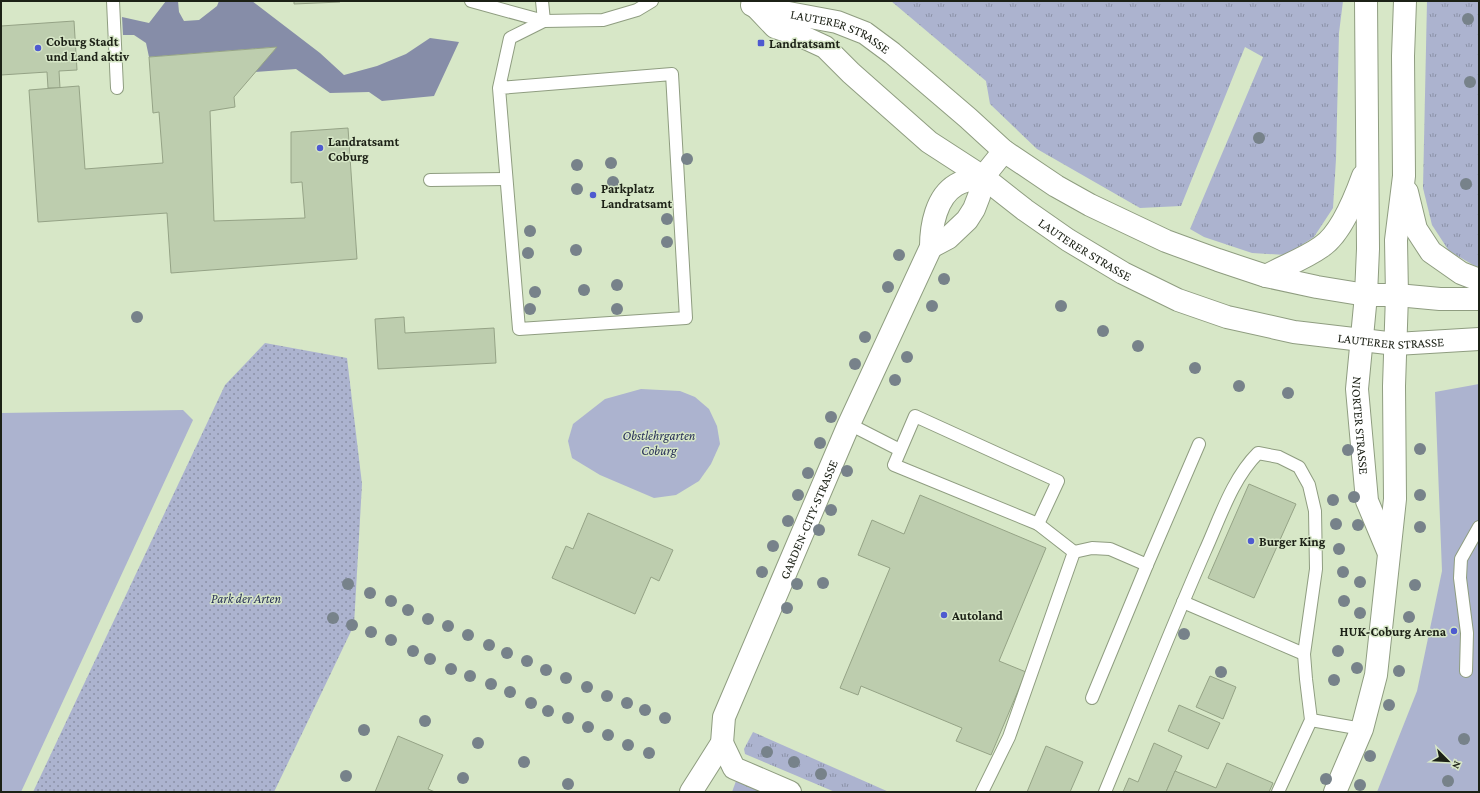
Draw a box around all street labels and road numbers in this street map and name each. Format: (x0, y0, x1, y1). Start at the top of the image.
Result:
street label: LAUTERER STRASSE (789, 6, 893, 57)
street label: LAUTERER STRASSE (1036, 214, 1134, 284)
street label: LAUTERER STRASSE (1337, 330, 1444, 352)
street label: NIORTER STRASSE (1350, 376, 1372, 475)
street label: GARDEN-CITY-STRASSE (776, 457, 840, 581)

